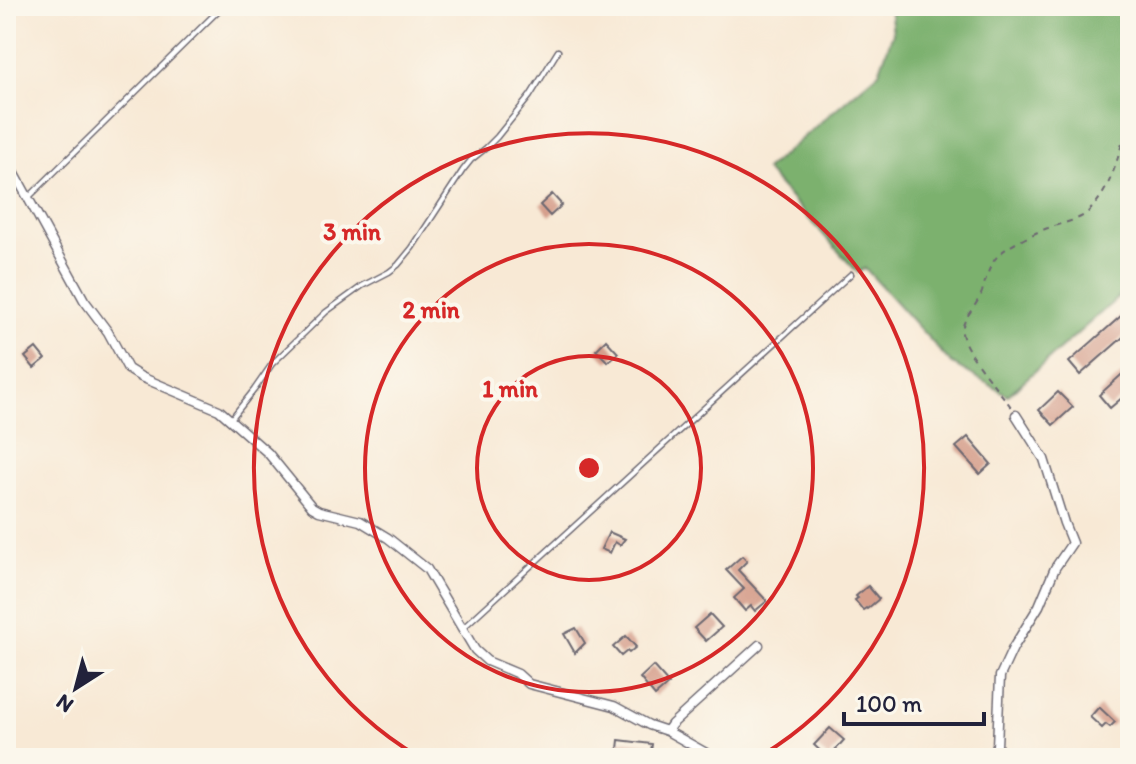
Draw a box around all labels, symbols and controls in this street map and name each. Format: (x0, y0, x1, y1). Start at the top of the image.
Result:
text: 3 min (323, 217, 381, 246)
text: 2 min (402, 295, 460, 324)
text: 1 min (482, 374, 538, 403)
centre of rings (575, 454, 603, 482)
north arrow (36, 648, 116, 728)
scale bar (844, 676, 984, 726)
text: N (51, 688, 78, 719)
text: 100 m (856, 689, 922, 718)

